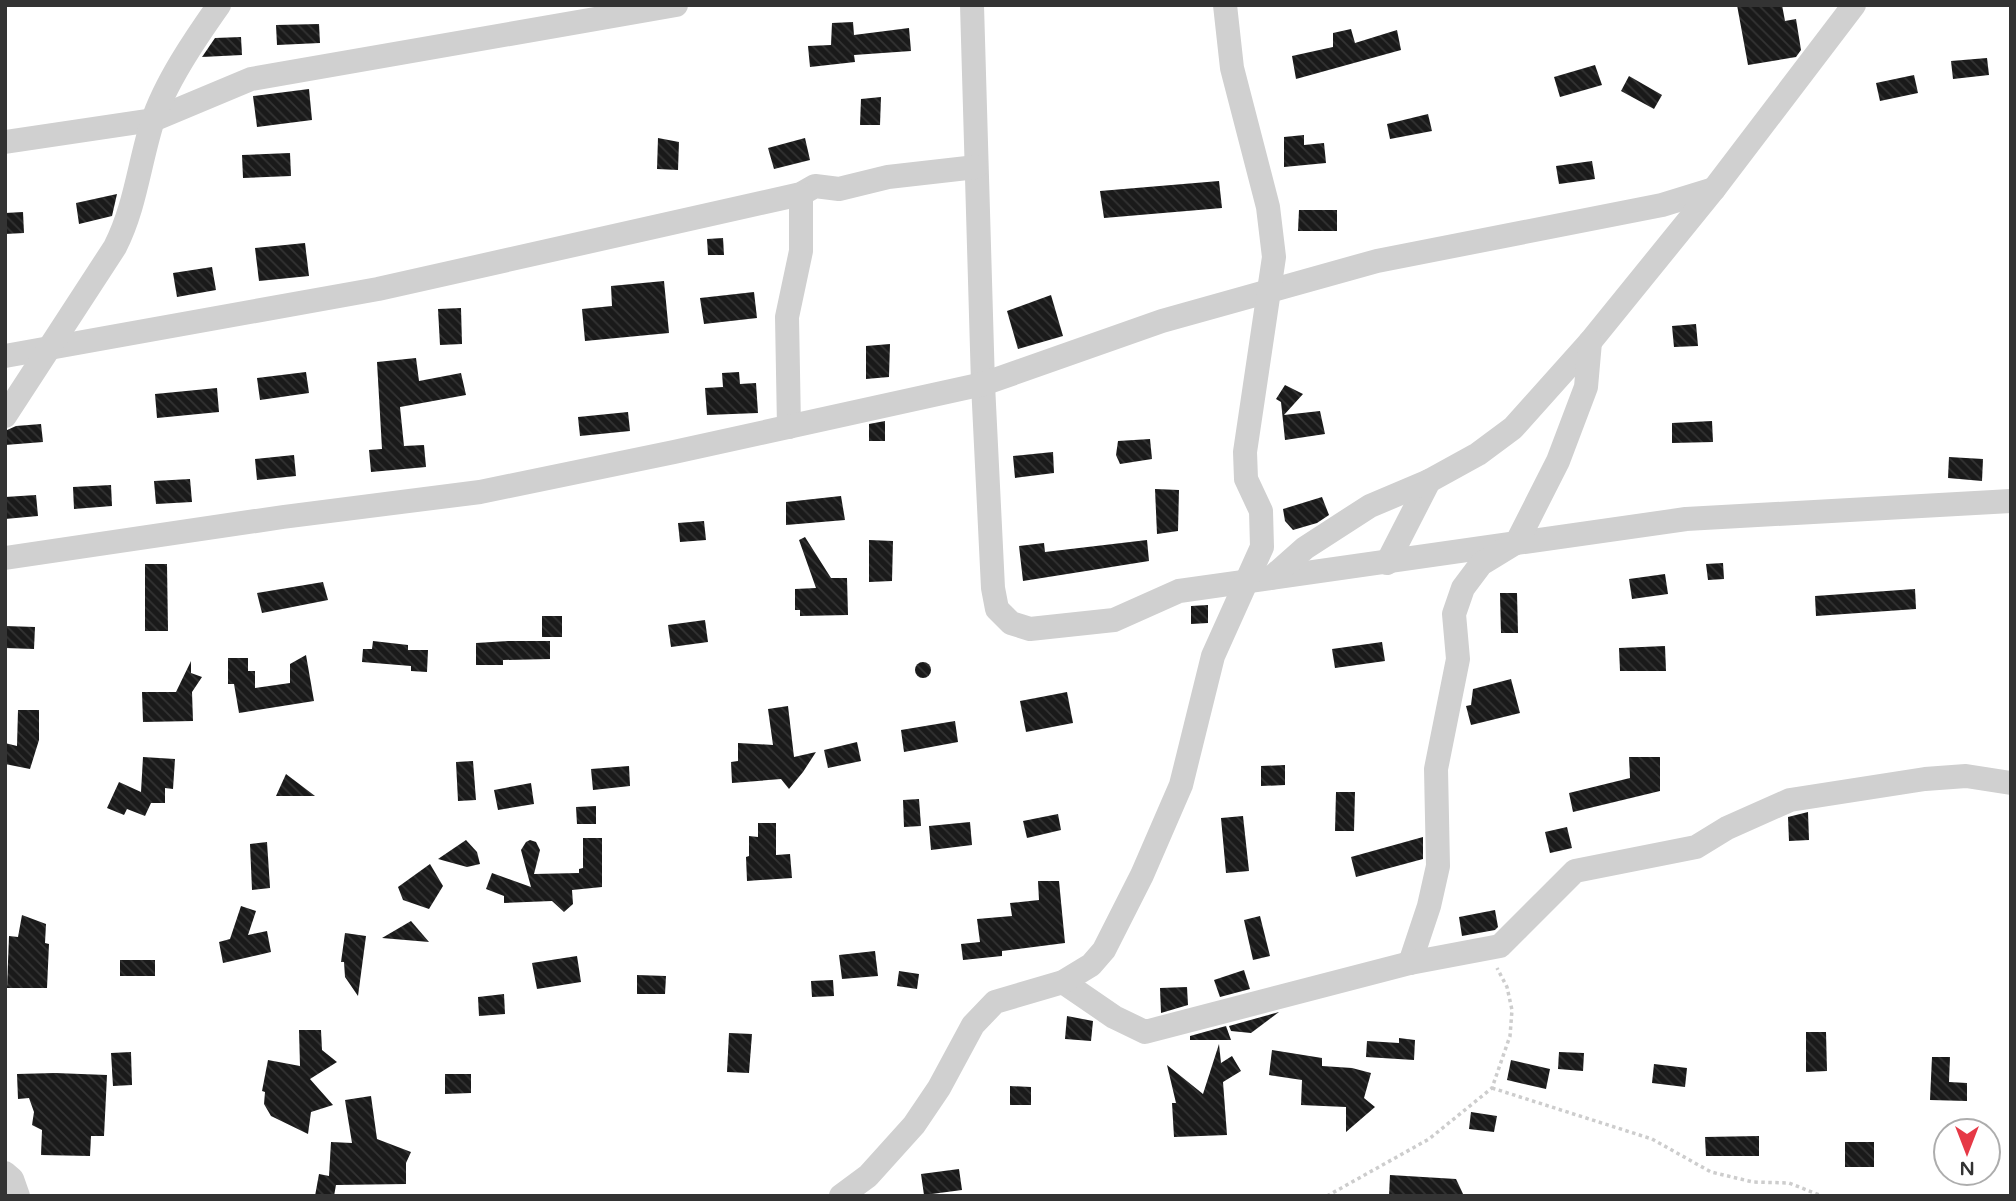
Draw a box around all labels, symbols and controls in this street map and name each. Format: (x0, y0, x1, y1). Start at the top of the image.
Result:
north arrow (1932, 1117, 2002, 1187)
text: N (1959, 1157, 1975, 1179)

